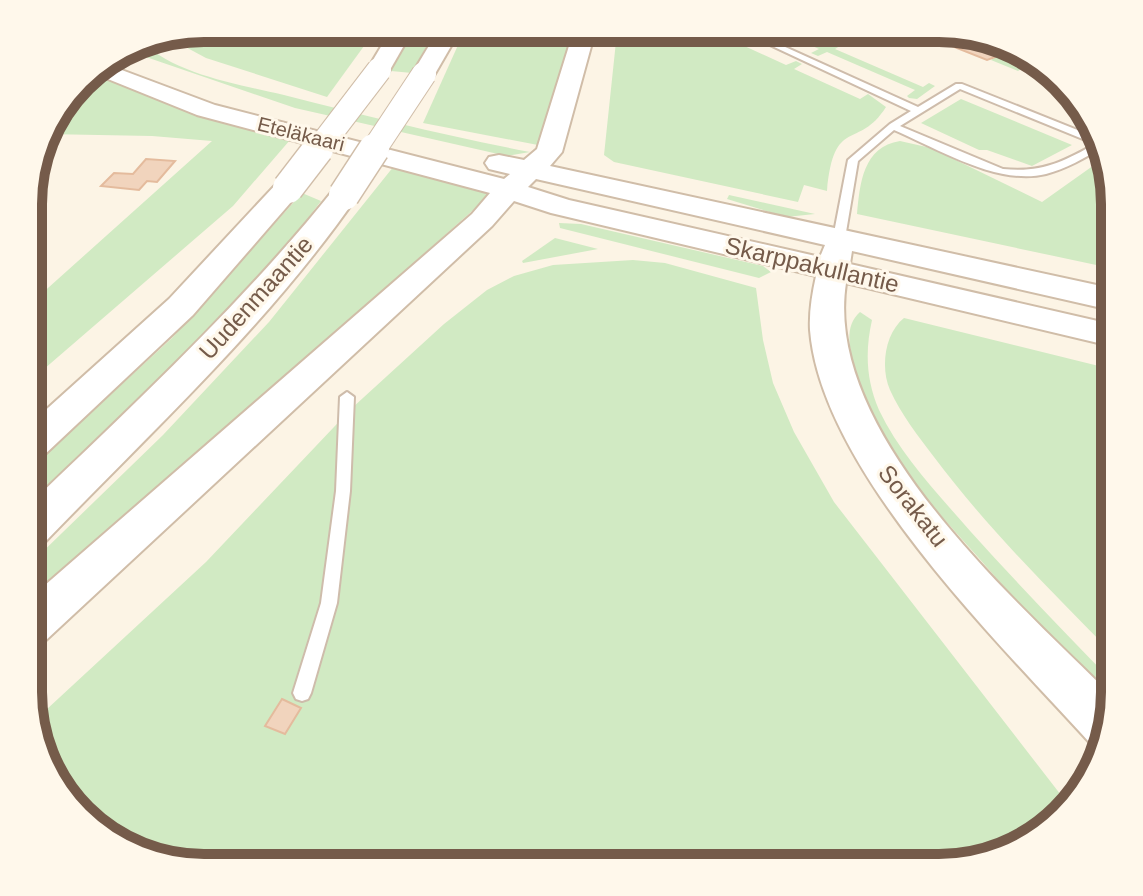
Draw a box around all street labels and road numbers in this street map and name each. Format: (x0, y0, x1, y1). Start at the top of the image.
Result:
street label: Eteläkaari (255, 113, 347, 155)
street label: Uudenmaantie (193, 231, 318, 365)
street label: Skarppakullantie (723, 231, 902, 298)
street label: Sorakatu (873, 460, 954, 552)

